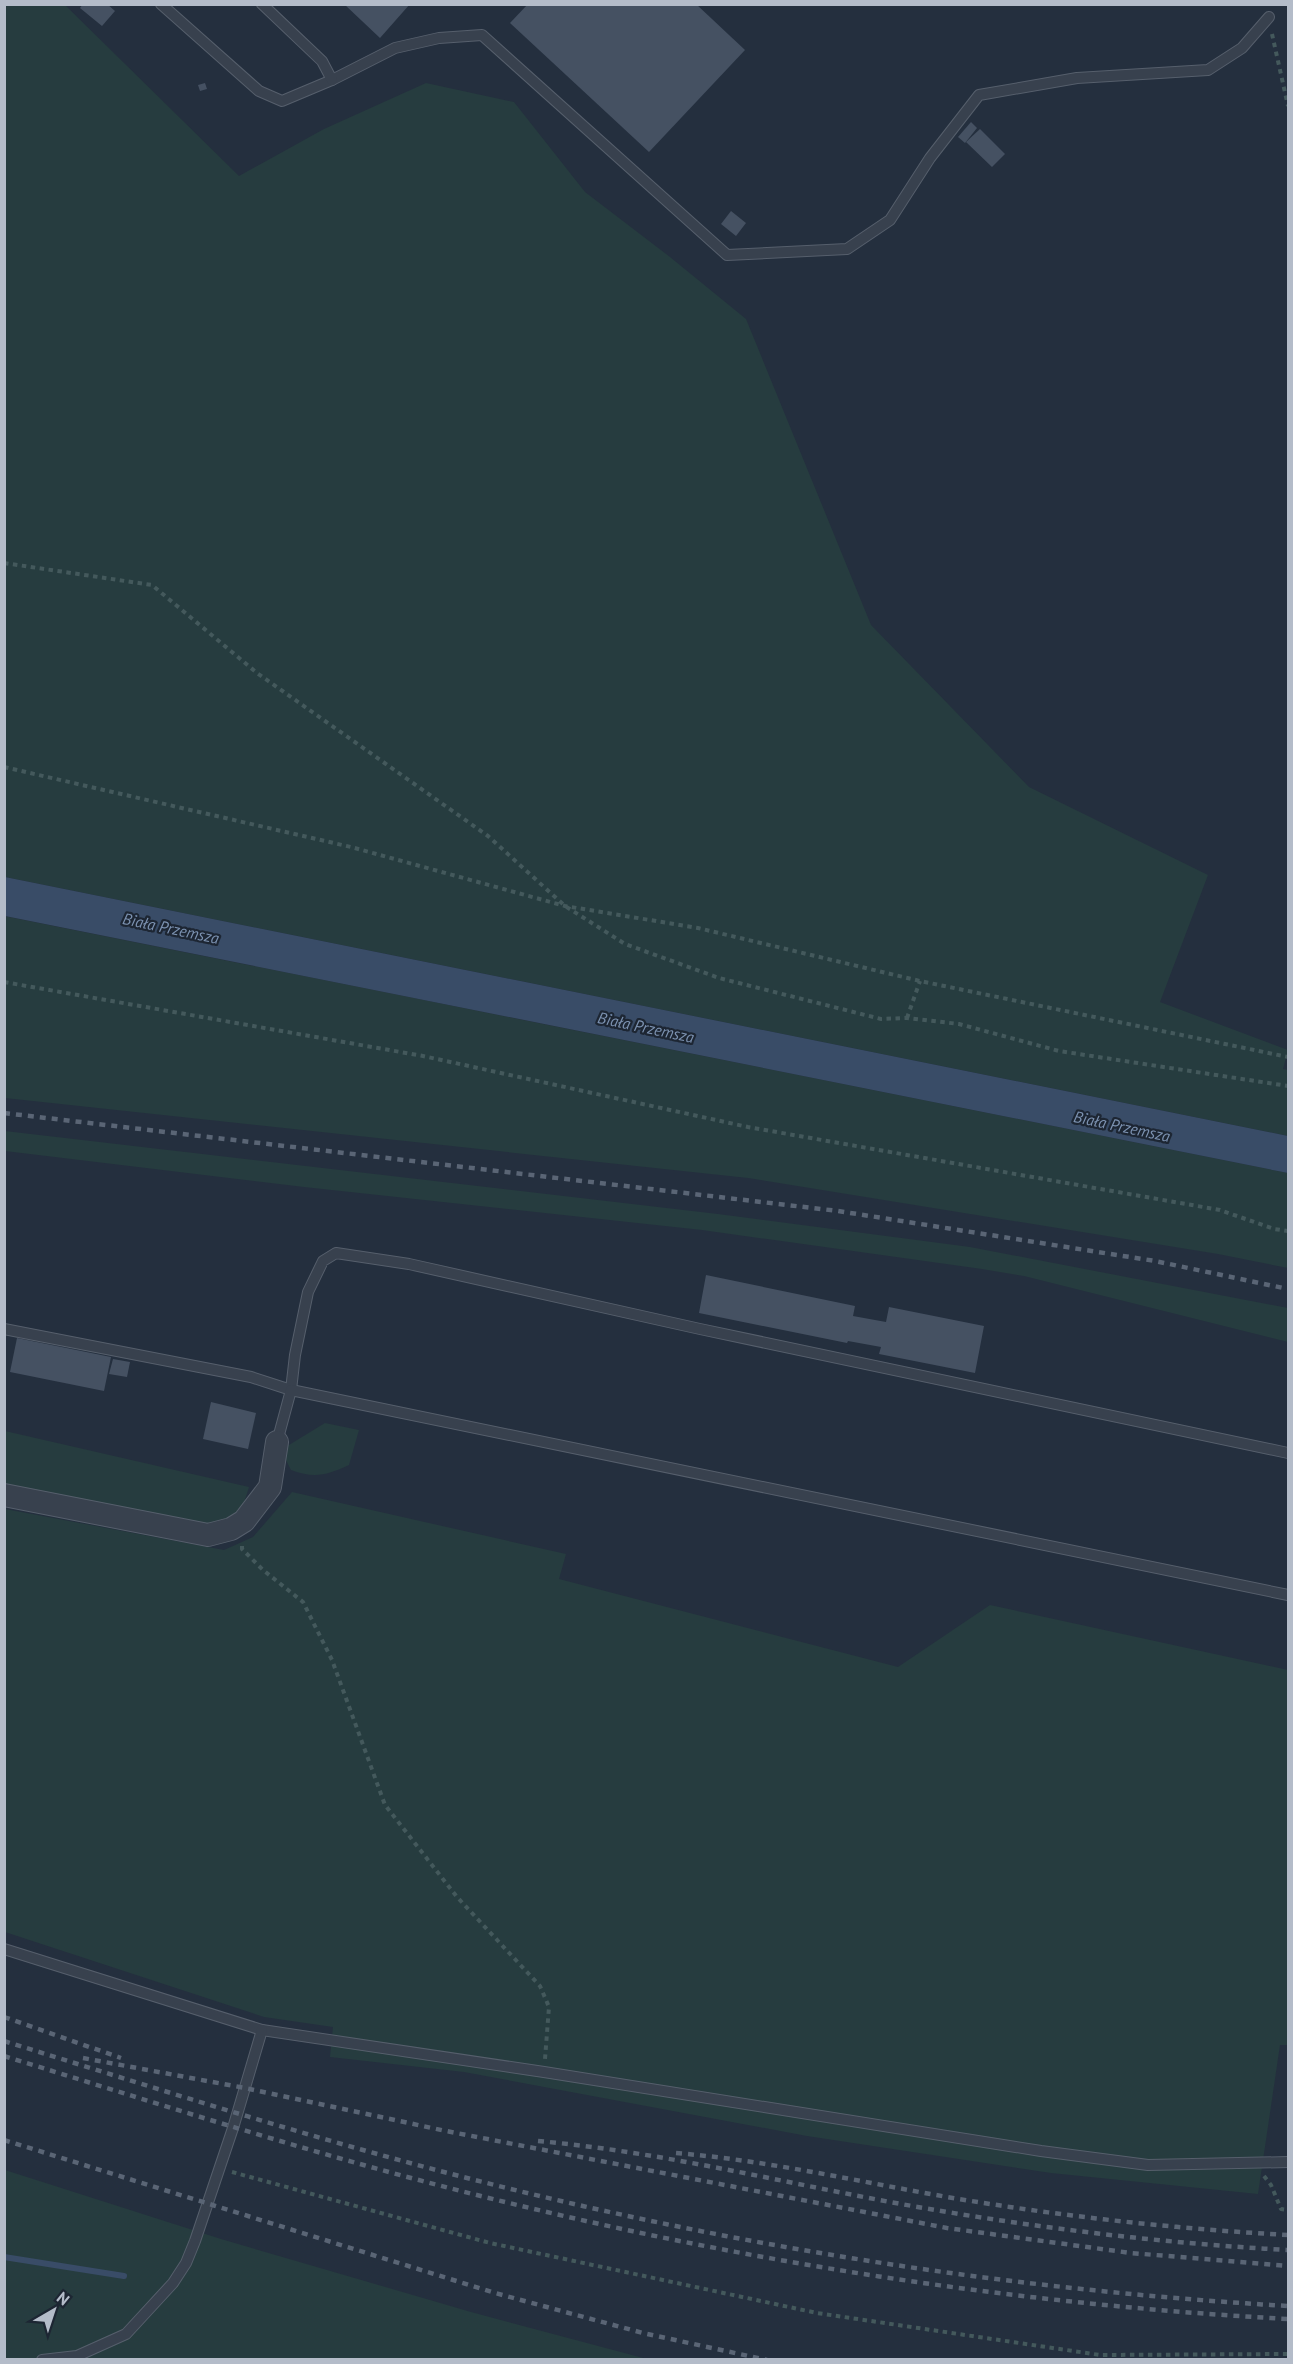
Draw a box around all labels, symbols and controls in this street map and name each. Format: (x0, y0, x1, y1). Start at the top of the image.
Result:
water label: Biała Przemsza (121, 908, 221, 948)
water label: Biała Przemsza (596, 1007, 696, 1047)
water label: Biała Przemsza (1072, 1106, 1172, 1146)
north arrow (24, 2280, 84, 2340)
text: N (53, 2287, 74, 2309)

